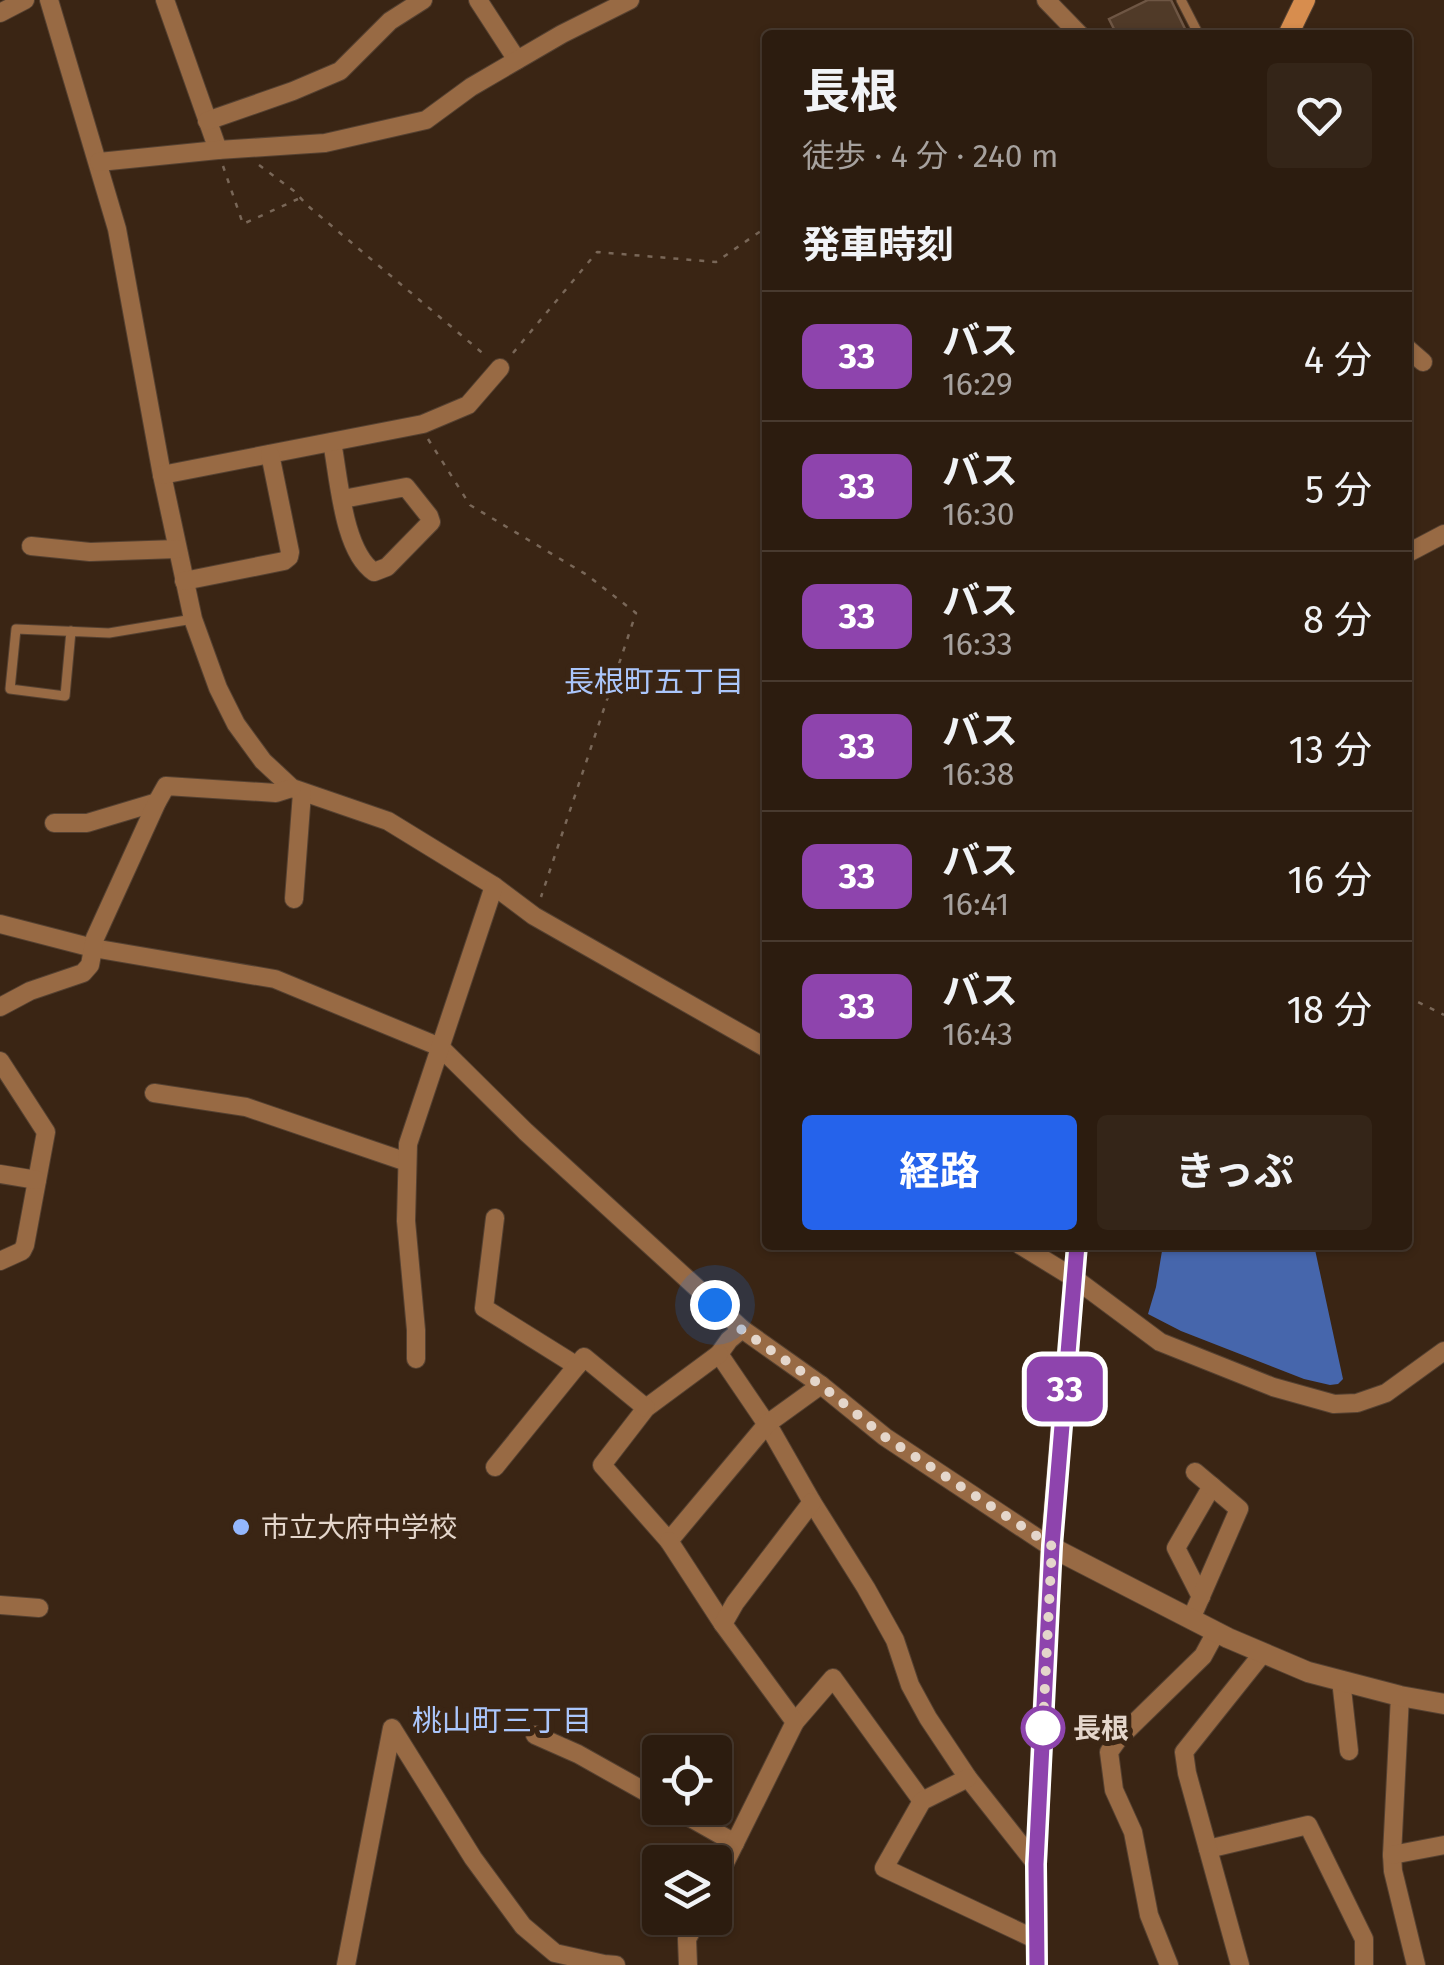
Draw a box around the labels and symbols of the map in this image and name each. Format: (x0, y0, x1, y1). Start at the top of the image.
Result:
district label: 長根町五丁目 (564, 664, 744, 700)
your location (690, 1280, 740, 1330)
line badge: 33 (1020, 1356, 1110, 1422)
place label: 市立大府中学校 (261, 1511, 457, 1544)
marker: 市立大府中学校 (230, 1516, 252, 1538)
district label: 桃山町三丁目 (412, 1703, 592, 1739)
marker: 長根 (1022, 1707, 1064, 1749)
place label: 長根 (1073, 1712, 1129, 1745)

